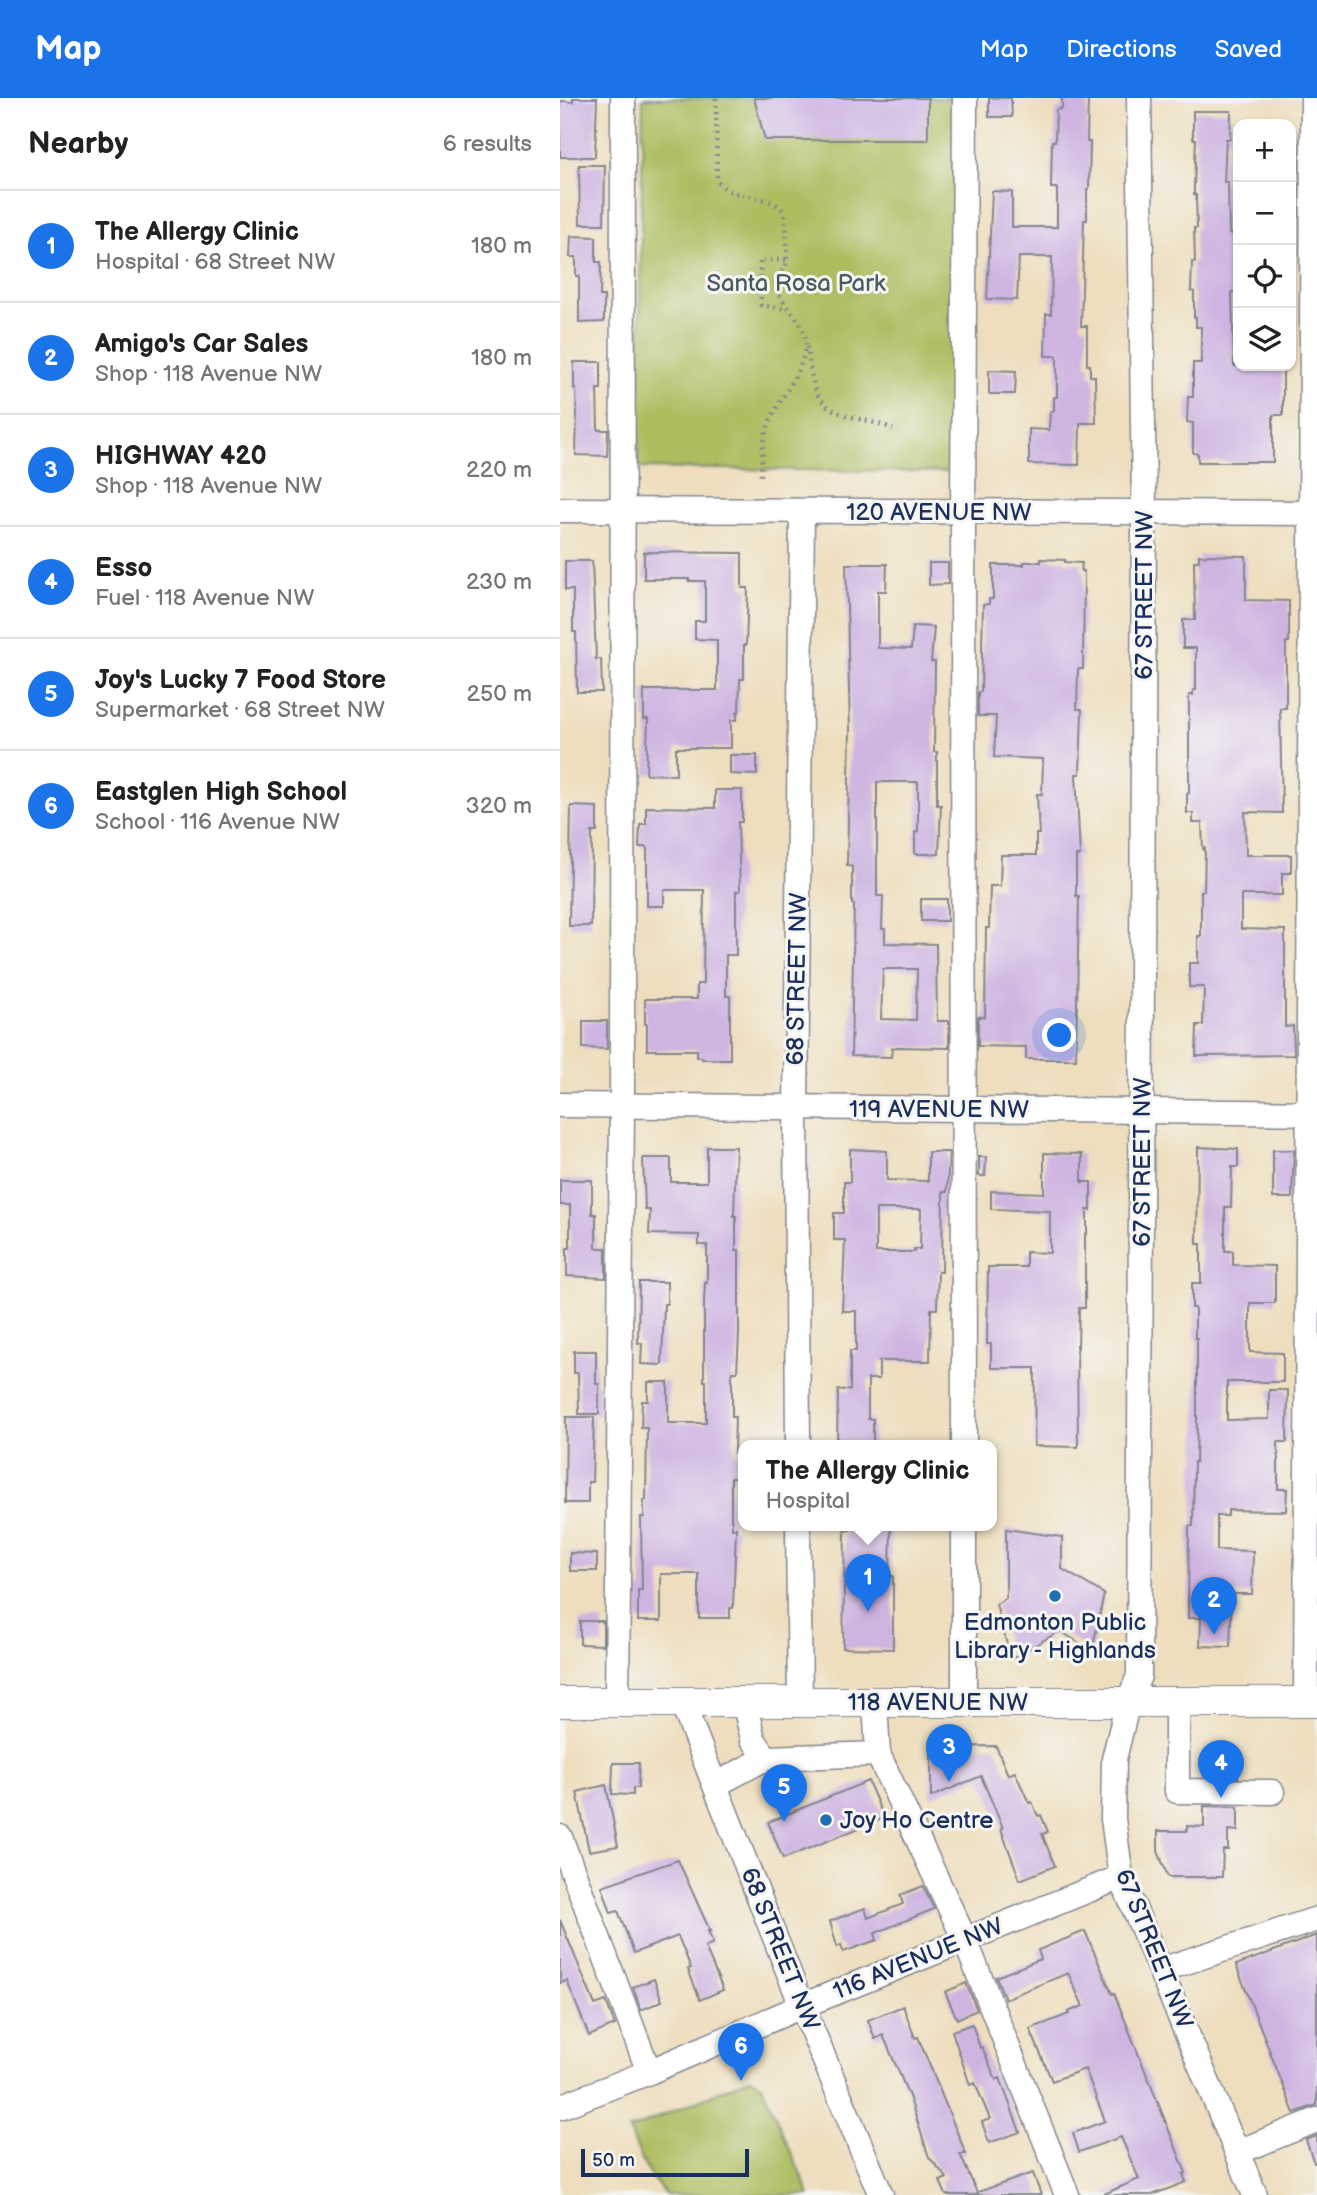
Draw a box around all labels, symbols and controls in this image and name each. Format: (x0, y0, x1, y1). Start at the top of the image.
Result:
text: Map (35, 29, 101, 69)
text: Map (980, 35, 1028, 64)
text: Directions (1066, 35, 1177, 64)
text: Saved (1215, 35, 1282, 64)
map controls (1233, 119, 1296, 371)
button: + (1233, 119, 1296, 182)
text: Nearby (28, 126, 128, 162)
text: 6 results (443, 130, 532, 158)
button: − (1233, 182, 1296, 245)
text: The Allergy Clinic (95, 217, 299, 248)
text: 1 (46, 232, 56, 260)
text: 180 m (471, 232, 532, 260)
button: locate (1233, 245, 1296, 308)
text: Hospital · 68 Street NW (95, 248, 336, 276)
park label: Santa Rosa Park (706, 269, 886, 298)
button: layers (1233, 308, 1296, 371)
text: Amigo's Car Sales (95, 329, 308, 360)
text: 2 (44, 344, 58, 372)
text: 180 m (471, 344, 532, 372)
text: Shop · 118 Avenue NW (95, 360, 322, 388)
text: HIGHWAY 420 (95, 441, 267, 472)
text: 3 (44, 456, 58, 484)
text: 220 m (466, 456, 532, 484)
text: Shop · 118 Avenue NW (95, 472, 322, 500)
street label: 120 AVENUE NW (846, 498, 1032, 527)
street label: 67 STREET NW (1130, 510, 1159, 680)
text: Esso (95, 553, 152, 584)
text: 4 (44, 568, 58, 596)
text: 230 m (466, 568, 532, 596)
text: Fuel · 118 Avenue NW (95, 584, 314, 612)
text: Joy's Lucky 7 Food Store (95, 665, 386, 696)
text: 5 (44, 680, 58, 708)
text: 250 m (466, 680, 532, 708)
text: Supermarket · 68 Street NW (95, 696, 385, 724)
text: Eastglen High School (95, 777, 347, 808)
text: 6 (44, 792, 58, 820)
text: 320 m (466, 792, 532, 820)
text: School · 116 Avenue NW (95, 808, 340, 836)
street label: 68 STREET NW (781, 892, 813, 1066)
your location (1042, 1018, 1076, 1052)
street label: 67 STREET NW (1128, 1077, 1157, 1247)
street label: 119 AVENUE NW (849, 1095, 1029, 1124)
popup (738, 1440, 997, 1531)
text: The Allergy Clinic (766, 1456, 969, 1487)
text: Hospital (766, 1487, 850, 1515)
pin: 1 (845, 1554, 891, 1612)
pin: 2 (1191, 1577, 1237, 1635)
marker: Edmonton Public Library - Highlands (1047, 1588, 1063, 1604)
place label: Edmonton Public Library - Highlands (954, 1608, 1156, 1665)
street label: 118 AVENUE NW (848, 1688, 1028, 1717)
pin: 3 (926, 1724, 972, 1782)
pin: 4 (1198, 1740, 1244, 1798)
pin: 5 (761, 1764, 807, 1822)
place label: Joy Ho Centre (840, 1806, 993, 1835)
marker: Joy Ho Centre (818, 1812, 834, 1828)
street label: 68 STREET NW (734, 1863, 826, 2035)
street label: 67 STREET NW (1109, 1865, 1199, 2033)
street label: 116 AVENUE NW (829, 1912, 1007, 2006)
pin: 6 (718, 2023, 764, 2081)
scale bar (581, 2146, 749, 2178)
text: 50 m (592, 2149, 635, 2172)

